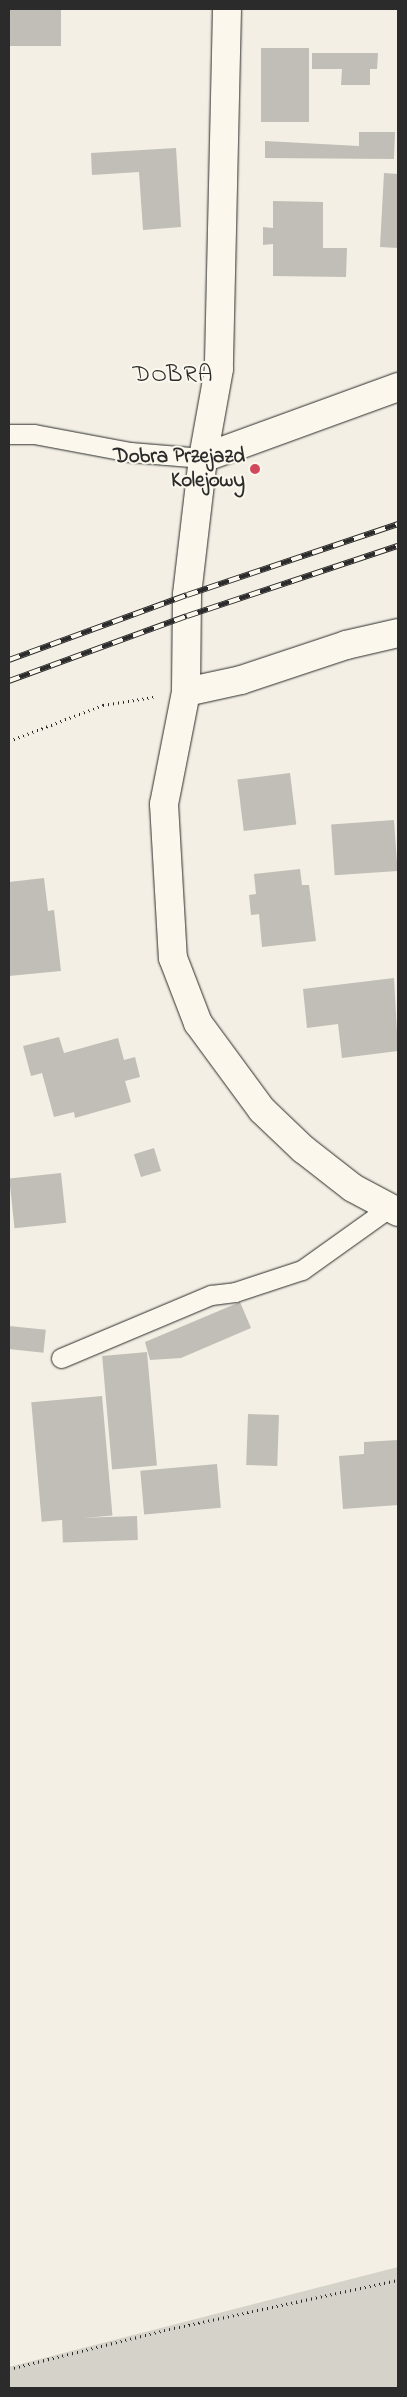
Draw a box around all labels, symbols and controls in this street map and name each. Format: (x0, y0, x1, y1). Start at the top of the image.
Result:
district label: DOBRA (132, 362, 214, 390)
place label: Dobra Przejazd Kolejowy (113, 444, 245, 494)
marker: Dobra Przejazd Kolejowy (249, 463, 261, 475)

